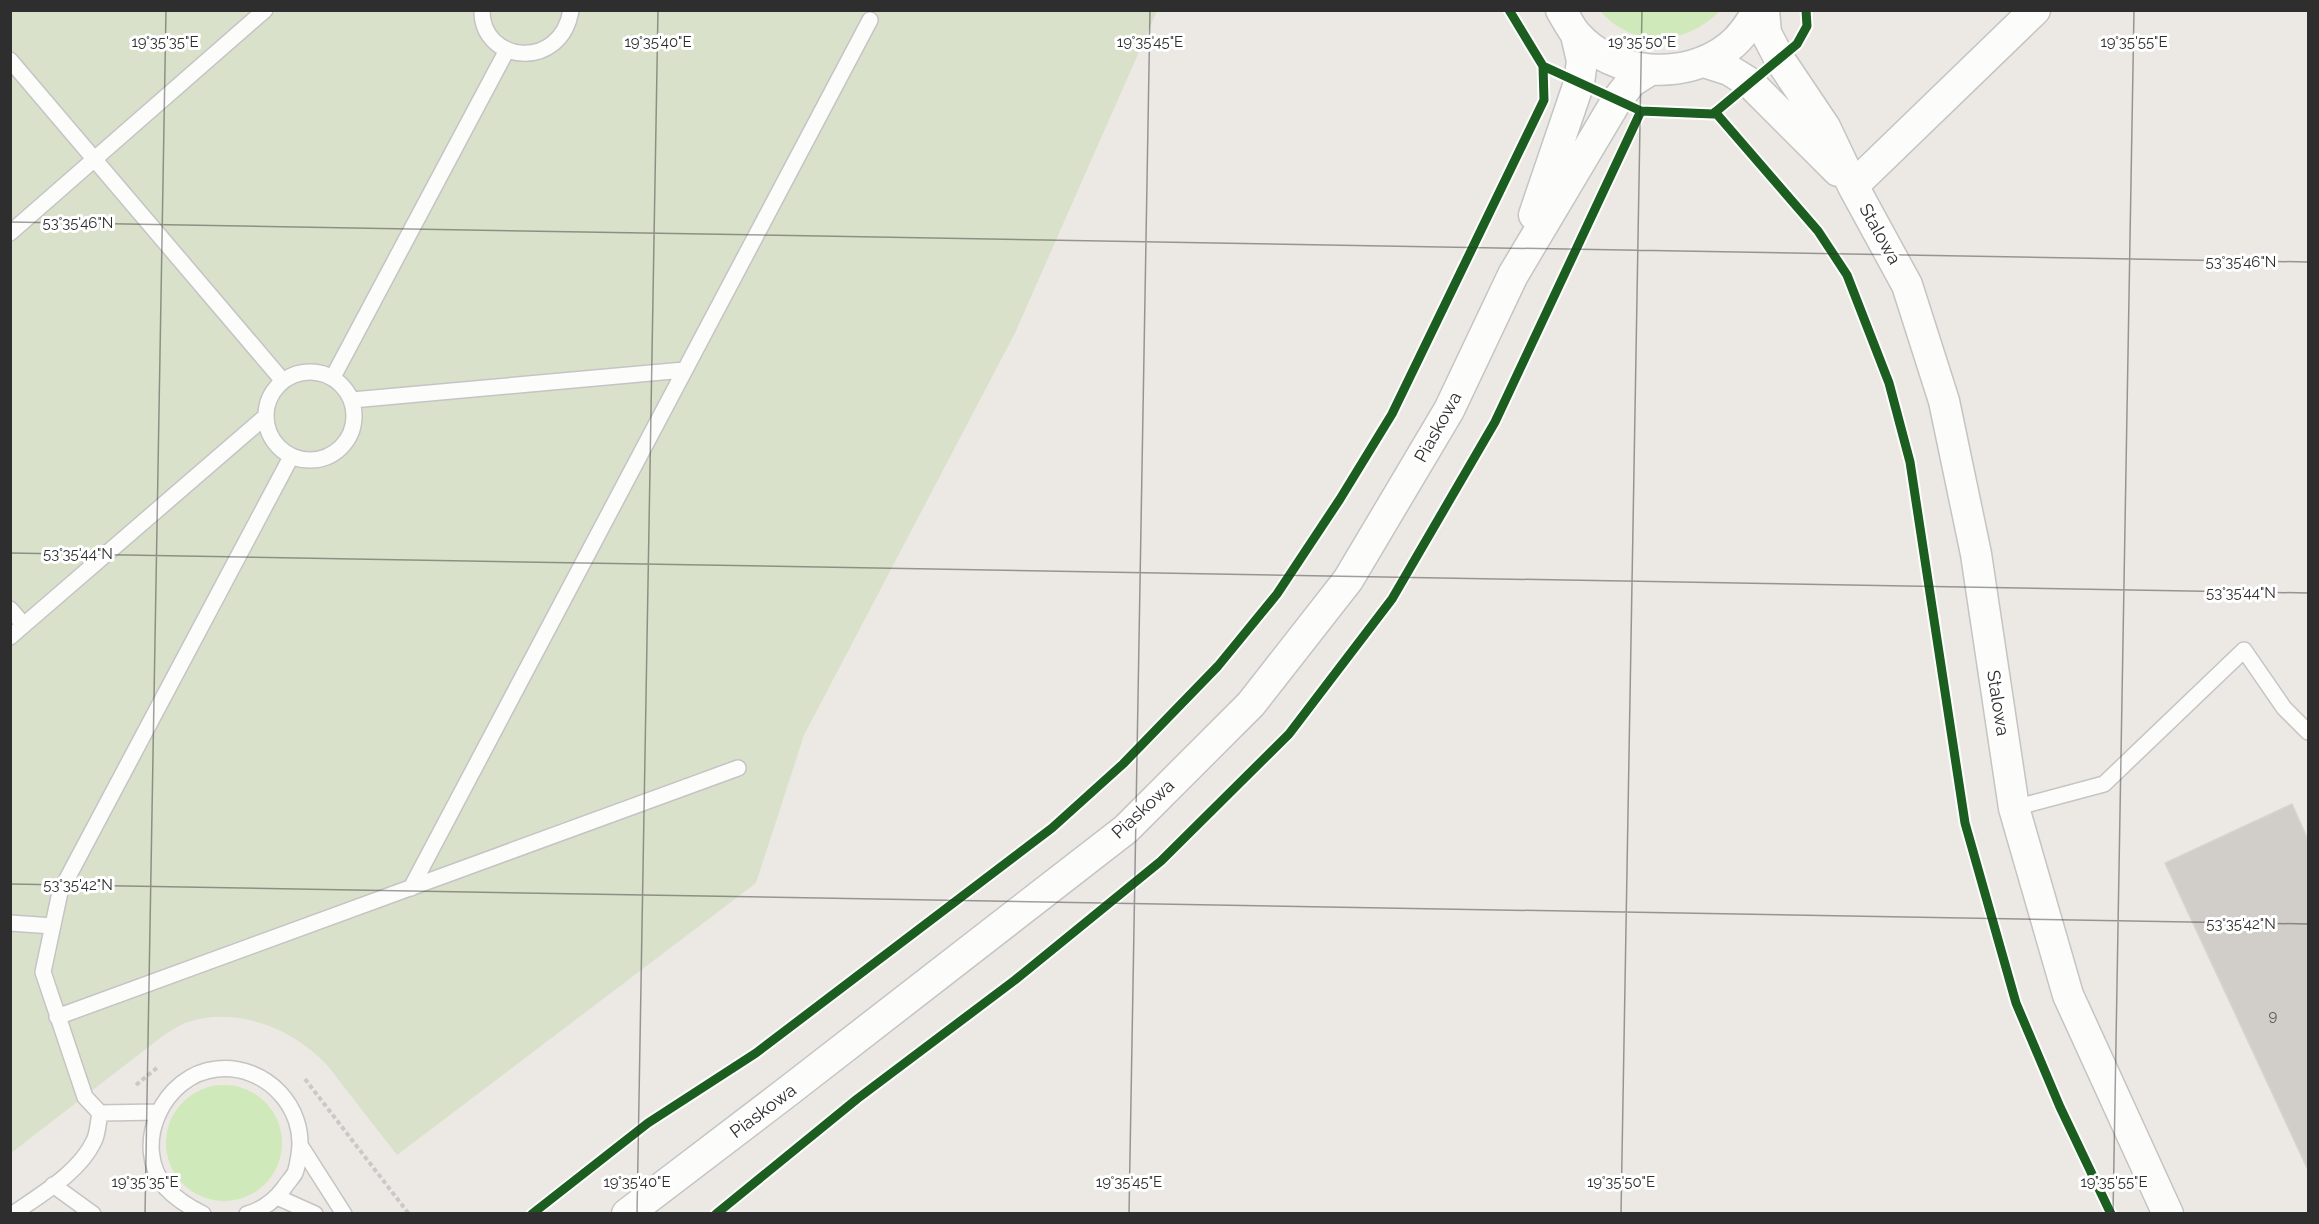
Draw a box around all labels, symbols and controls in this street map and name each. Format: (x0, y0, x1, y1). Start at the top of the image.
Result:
text: 19°35'35"E (131, 33, 199, 51)
text: 19°35'40"E (624, 33, 692, 51)
text: 19°35'45"E (1117, 33, 1183, 51)
text: 19°35'50"E (1608, 33, 1676, 51)
text: 19°35'55"E (2100, 33, 2168, 51)
street label: Stalowa (1855, 200, 1906, 268)
text: 53°35'46"N (43, 214, 113, 232)
text: 53°35'46"N (2206, 253, 2276, 271)
street label: Piaskowa (1410, 388, 1465, 466)
text: 53°35'44"N (43, 545, 113, 563)
text: 53°35'44"N (2206, 584, 2276, 602)
street label: Stalowa (1983, 669, 2014, 737)
street label: Piaskowa (1107, 775, 1178, 843)
text: 53°35'42"N (43, 876, 113, 894)
text: 53°35'42"N (2206, 915, 2276, 933)
house number: 9 (2269, 1007, 2278, 1025)
street label: Piaskowa (726, 1079, 800, 1142)
text: 19°35'35"E (111, 1173, 179, 1191)
text: 19°35'40"E (603, 1173, 671, 1191)
text: 19°35'45"E (1096, 1173, 1162, 1191)
text: 19°35'50"E (1587, 1173, 1655, 1191)
text: 19°35'55"E (2080, 1173, 2148, 1191)

